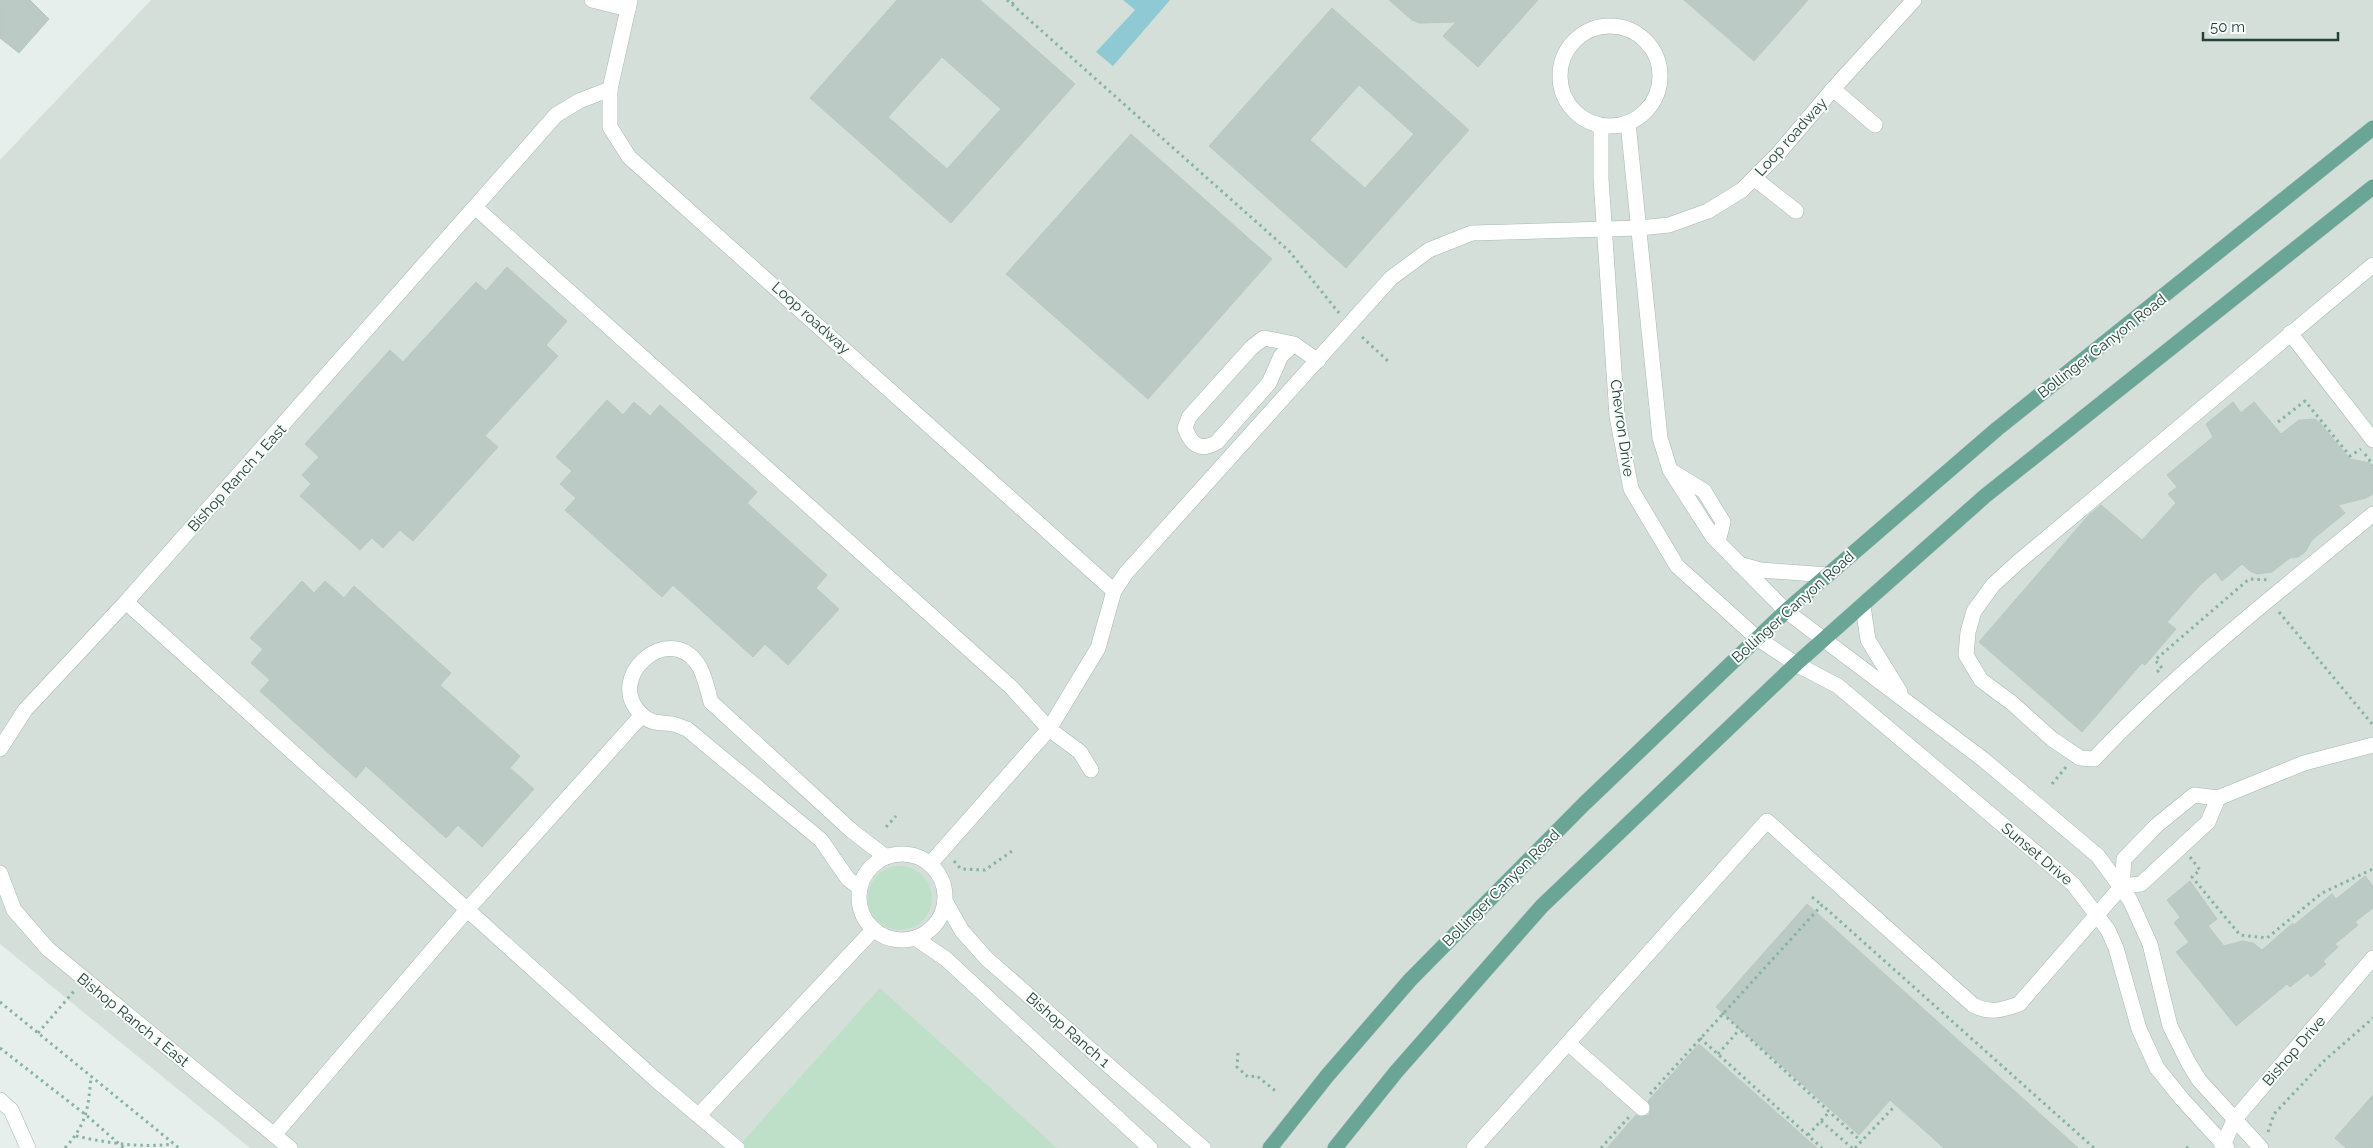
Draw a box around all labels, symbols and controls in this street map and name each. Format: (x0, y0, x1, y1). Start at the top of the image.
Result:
scale bar (2203, 10, 2338, 42)
text: 50 m (2210, 18, 2245, 36)
street label: Loop roadway (1751, 94, 1831, 180)
street label: Loop roadway (768, 278, 854, 358)
street label: Bollinger Canyon Road (2034, 290, 2170, 402)
street label: Chevron Drive (1606, 378, 1638, 478)
street label: Bishop Ranch 1 East (184, 421, 290, 535)
street label: Bollinger Canyon Road (1728, 547, 1858, 667)
street label: Sunset Drive (1998, 819, 2076, 889)
street label: Bollinger Canyon Road (1439, 826, 1563, 950)
street label: Bishop Ranch 1 East (74, 969, 192, 1071)
street label: Bishop Ranch 1 (1022, 989, 1114, 1072)
street label: Bishop Drive (2259, 1012, 2329, 1090)

